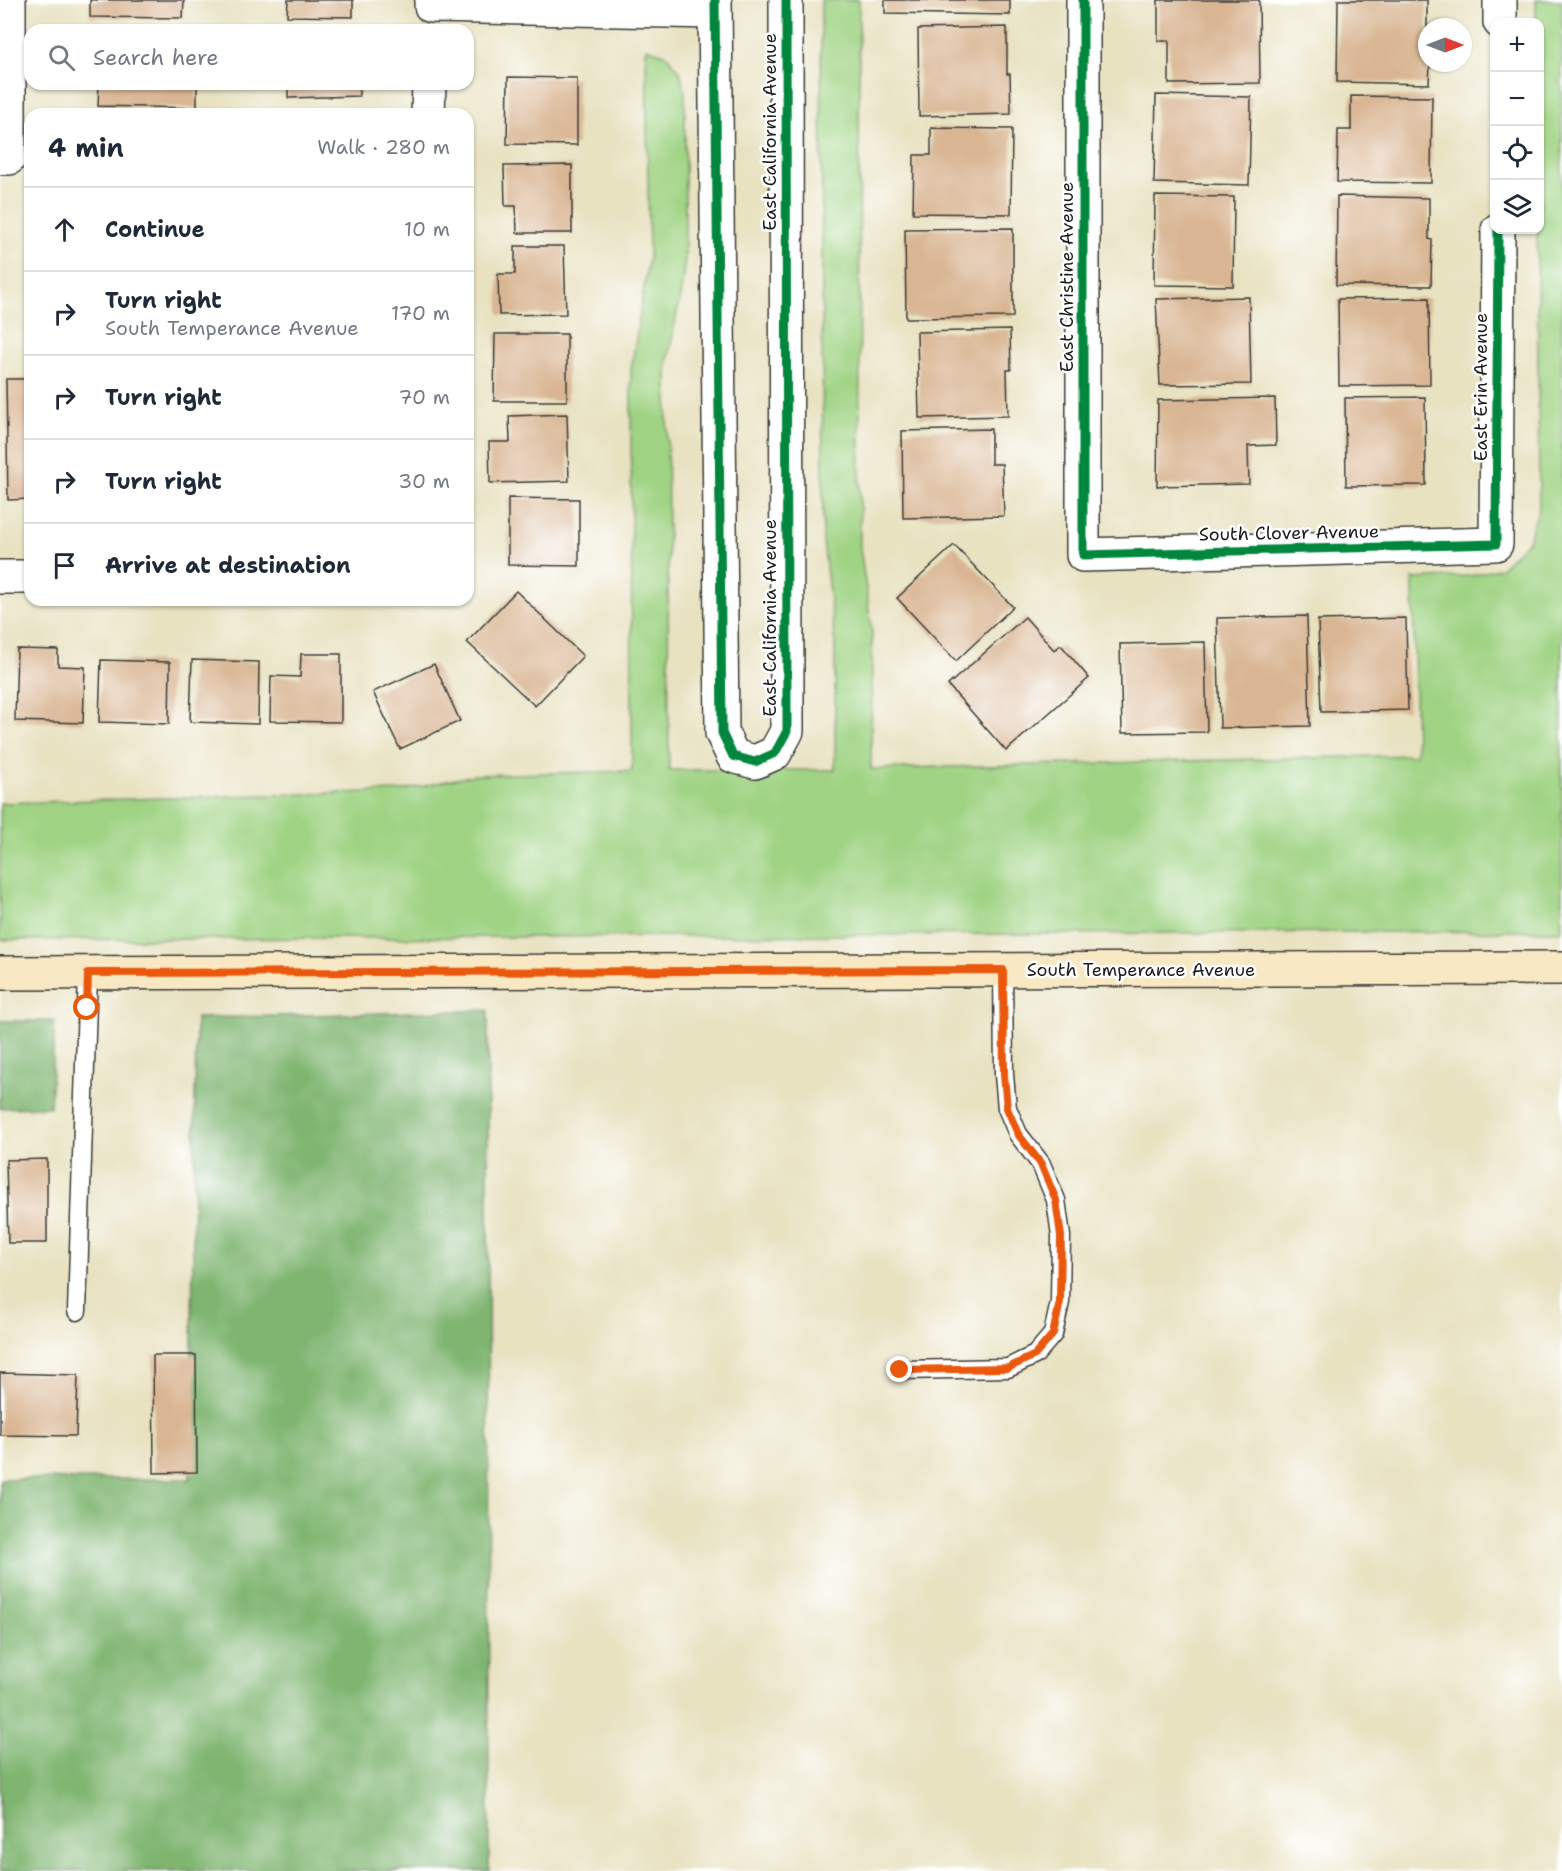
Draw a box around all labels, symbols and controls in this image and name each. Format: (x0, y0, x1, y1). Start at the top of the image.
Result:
north arrow (1418, 18, 1472, 72)
map controls (1490, 18, 1544, 234)
button: + (1490, 18, 1544, 72)
search box (24, 24, 474, 90)
street label: East California Avenue (758, 33, 782, 231)
icon: search (45, 41, 78, 74)
text: Search here (93, 43, 219, 72)
button: − (1490, 72, 1544, 126)
button: locate (1490, 126, 1544, 180)
text: 4 min (48, 130, 124, 165)
text: Walk · 280 m (317, 134, 450, 160)
button: layers (1490, 180, 1544, 234)
street label: East Christine Avenue (1055, 182, 1079, 372)
icon: ahead (48, 213, 81, 246)
text: Continue (105, 215, 205, 244)
text: 10 m (404, 216, 450, 242)
text: Turn right (105, 286, 222, 315)
icon: right (48, 297, 81, 330)
text: 170 m (391, 300, 450, 326)
street label: East Erin Avenue (1469, 313, 1493, 461)
text: South Temperance Avenue (105, 315, 359, 341)
icon: right (48, 381, 81, 414)
text: Turn right (105, 383, 222, 412)
text: 70 m (398, 384, 450, 410)
icon: right (48, 465, 81, 498)
text: Turn right (105, 467, 222, 496)
text: 30 m (398, 468, 450, 494)
street label: East California Avenue (758, 519, 782, 717)
street label: South Clover Avenue (1199, 519, 1379, 547)
icon: arrive (48, 549, 81, 582)
text: Arrive at destination (105, 551, 351, 580)
street label: South Temperance Avenue (1027, 958, 1255, 982)
route start (73, 994, 99, 1020)
route end (886, 1356, 912, 1382)

